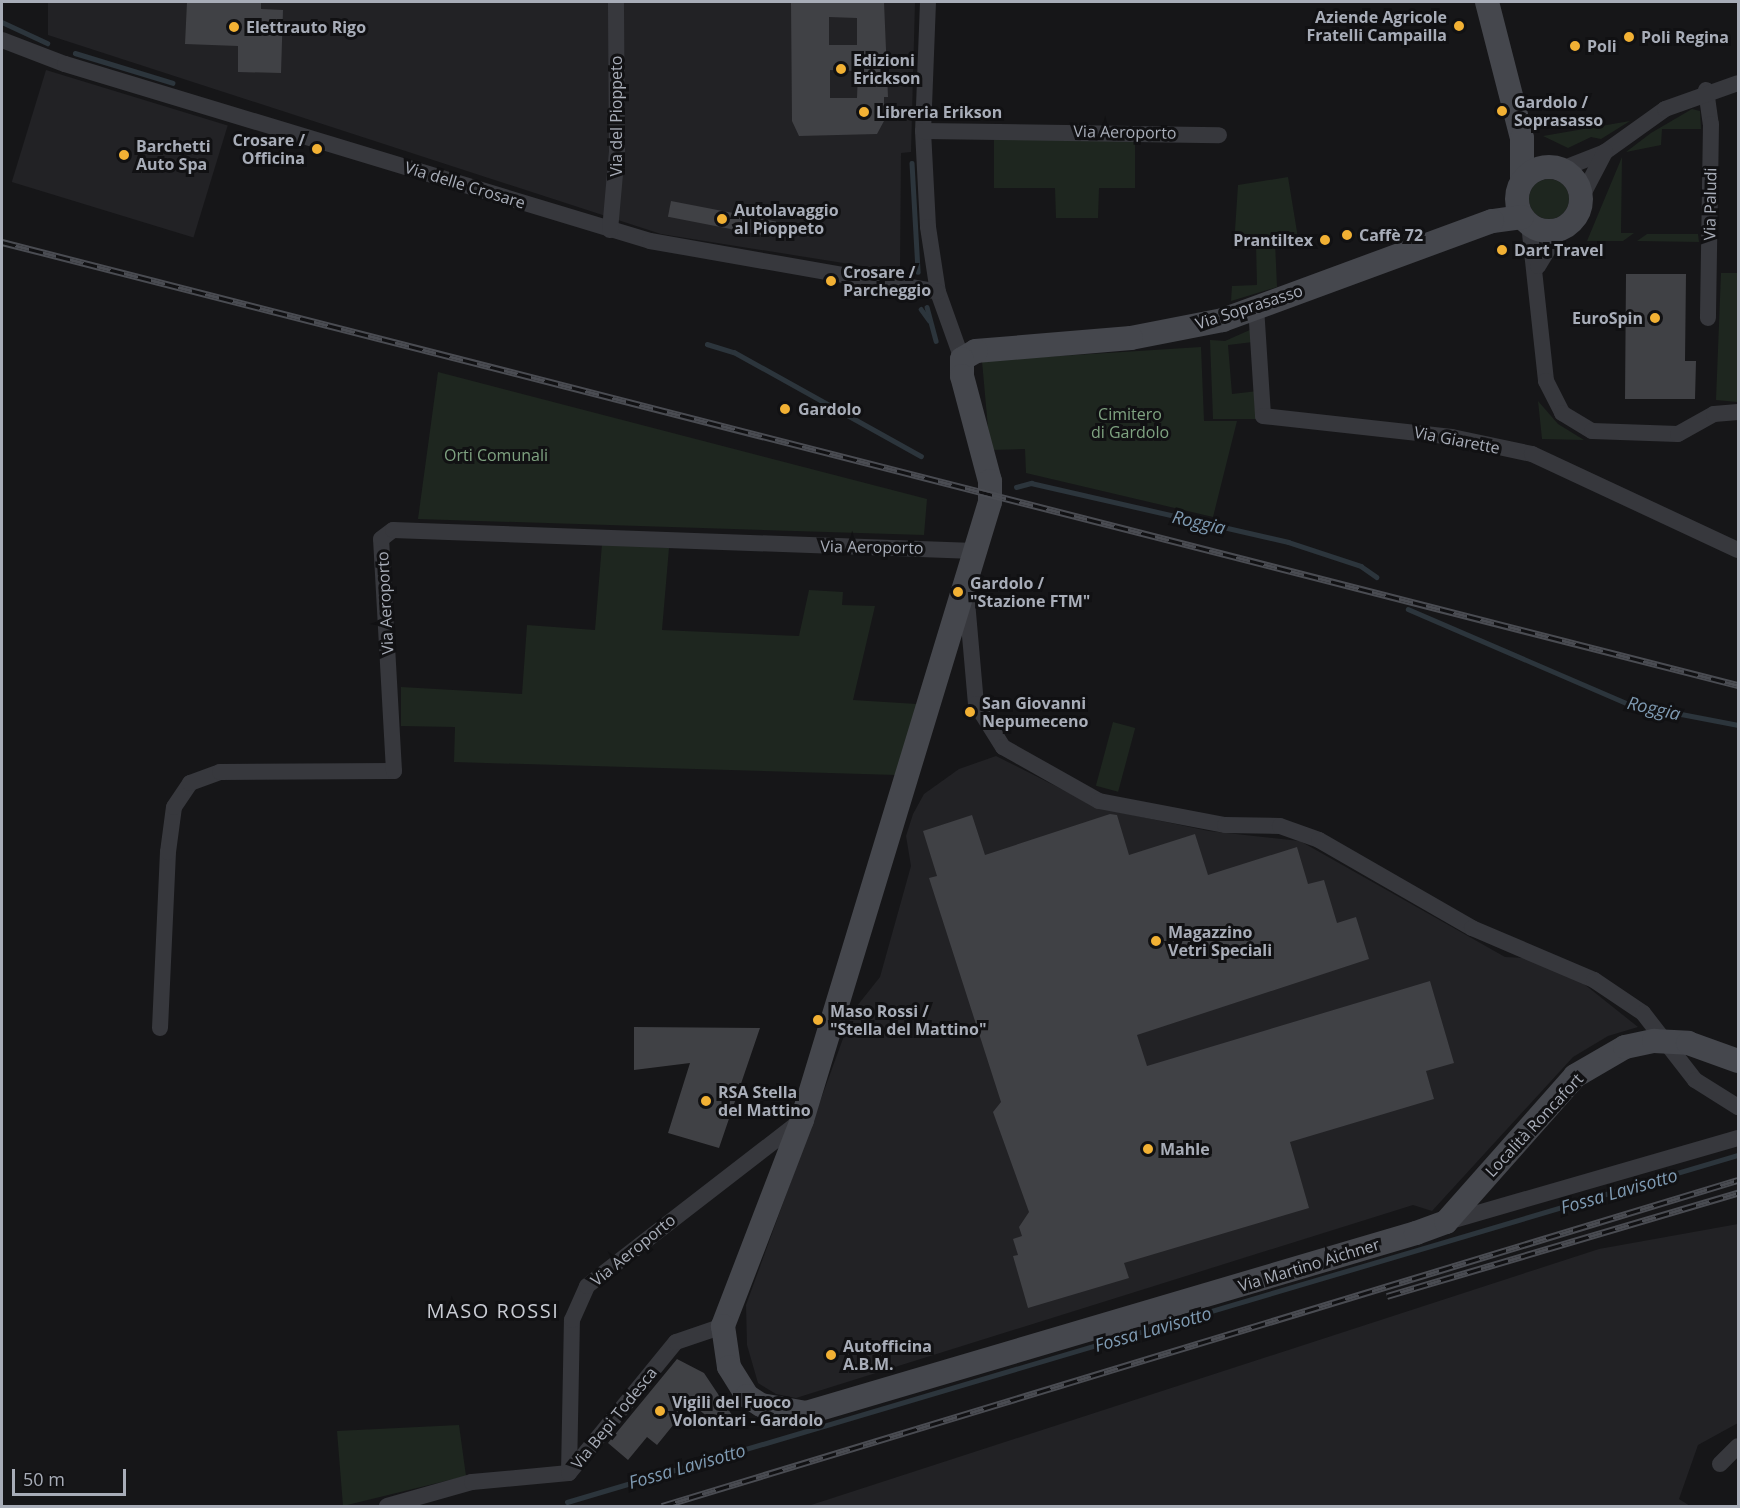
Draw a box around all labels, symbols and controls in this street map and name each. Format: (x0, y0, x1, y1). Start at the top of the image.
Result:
place label: Aziende Agricole Fratelli Campailla (1306, 7, 1447, 45)
place label: Elettrauto Rigo (246, 17, 366, 37)
marker: Aziende Agricole Fratelli Campailla (1452, 19, 1466, 33)
marker: Elettrauto Rigo (227, 20, 241, 34)
place label: Poli Regina (1641, 27, 1729, 47)
marker: Poli Regina (1622, 30, 1636, 44)
place label: Poli (1587, 36, 1617, 56)
marker: Poli (1568, 39, 1582, 53)
place label: Edizioni Erickson (853, 50, 921, 88)
street label: Via del Pioppeto (606, 56, 626, 176)
marker: Edizioni Erickson (834, 62, 848, 76)
place label: Gardolo / Soprasasso (1514, 92, 1603, 130)
place label: Libreria Erikson (876, 102, 1002, 122)
marker: Gardolo / Soprasasso (1495, 104, 1509, 118)
marker: Libreria Erikson (857, 105, 871, 119)
street label: Via Aeroporto (1073, 122, 1177, 142)
place label: Crosare / Officina (233, 130, 305, 168)
place label: Barchetti Auto Spa (136, 136, 211, 174)
marker: Crosare / Officina (310, 142, 324, 156)
marker: Barchetti Auto Spa (117, 148, 131, 162)
street label: Via delle Crosare (402, 158, 528, 212)
street label: Via Paludi (1700, 167, 1720, 241)
place label: Autolavaggio al Pioppeto (734, 200, 839, 238)
marker: Autolavaggio al Pioppeto (715, 212, 729, 226)
place label: Caffè 72 (1359, 225, 1423, 245)
marker: Caffè 72 (1340, 228, 1354, 242)
place label: Prantiltex (1233, 230, 1313, 250)
marker: Prantiltex (1318, 233, 1332, 247)
place label: Dart Travel (1514, 240, 1604, 260)
marker: Dart Travel (1495, 243, 1509, 257)
place label: Crosare / Parcheggio (843, 262, 931, 300)
marker: Crosare / Parcheggio (824, 274, 838, 288)
street label: Via Soprasasso (1193, 281, 1305, 333)
place label: EuroSpin (1572, 308, 1643, 328)
marker: EuroSpin (1648, 311, 1662, 325)
place label: Gardolo (798, 399, 861, 419)
marker: Gardolo (776, 400, 794, 418)
park label: Cimitero di Gardolo (1091, 404, 1169, 442)
street label: Via Giarette (1412, 422, 1502, 458)
park label: Orti Comunali (444, 445, 548, 465)
water label: Roggia (1170, 505, 1228, 539)
street label: Via Aeroporto (820, 537, 924, 557)
street label: Via Aeroporto (373, 551, 397, 655)
place label: Gardolo / "Stazione FTM" (970, 573, 1090, 611)
marker: Gardolo / "Stazione FTM" (951, 585, 965, 599)
water label: Roggia (1625, 691, 1683, 725)
place label: San Giovanni Nepumeceno (982, 693, 1088, 731)
marker: San Giovanni Nepumeceno (963, 705, 977, 719)
place label: Magazzino Vetri Speciali (1168, 922, 1272, 960)
marker: Magazzino Vetri Speciali (1149, 934, 1163, 948)
place label: Maso Rossi / "Stella del Mattino" (830, 1001, 986, 1039)
marker: Maso Rossi / "Stella del Mattino" (811, 1013, 825, 1027)
street label: Località Roncafort (1481, 1069, 1587, 1181)
place label: RSA Stella del Mattino (718, 1082, 811, 1120)
marker: RSA Stella del Mattino (699, 1094, 713, 1108)
place label: Mahle (1160, 1139, 1210, 1159)
marker: Mahle (1141, 1142, 1155, 1156)
water label: Fossa Lavisotto (1558, 1164, 1680, 1218)
street label: Via Aeroporto (587, 1210, 679, 1290)
street label: Via Martino Aichner (1236, 1234, 1382, 1296)
district label: MASO ROSSI (427, 1298, 559, 1322)
water label: Fossa Lavisotto (1092, 1302, 1214, 1356)
place label: Autofficina A.B.M. (843, 1336, 932, 1374)
marker: Autofficina A.B.M. (824, 1348, 838, 1362)
street label: Via Bepi Todesca (567, 1363, 661, 1473)
place label: Vigili del Fuoco Volontari - Gardolo (672, 1392, 823, 1430)
marker: Vigili del Fuoco Volontari - Gardolo (653, 1404, 667, 1418)
water label: Fossa Lavisotto (626, 1439, 748, 1493)
scale bar (15, 1457, 129, 1495)
text: 50 m (23, 1467, 65, 1491)

